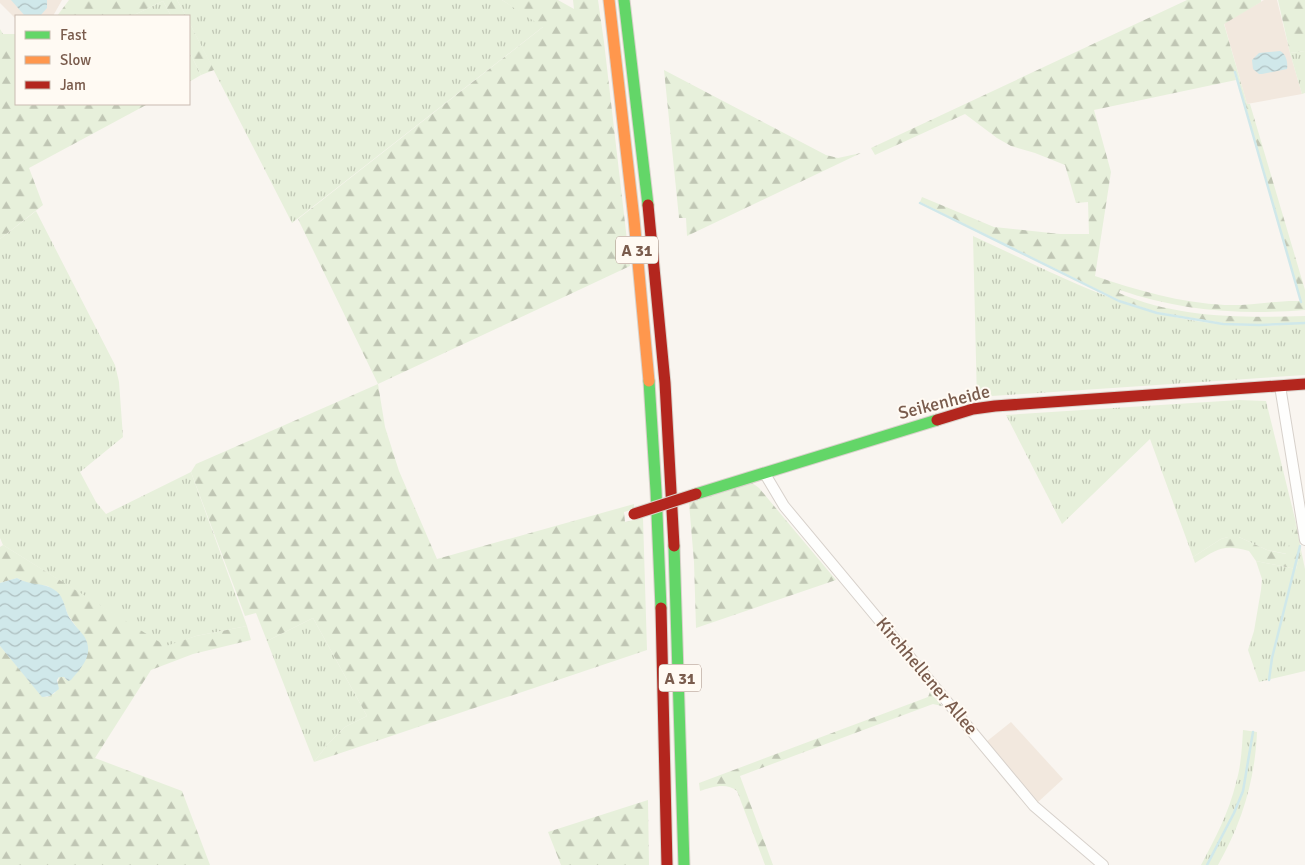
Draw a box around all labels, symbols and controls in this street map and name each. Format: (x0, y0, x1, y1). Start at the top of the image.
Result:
legend (15, 15, 190, 105)
text: Fast (60, 26, 87, 44)
text: Slow (60, 51, 91, 69)
text: Jam (60, 76, 86, 94)
road number: A 31 (616, 236, 658, 264)
street label: Seikenheide (896, 380, 992, 424)
street label: Kirchhellener Allee (871, 613, 983, 739)
road number: A 31 (659, 664, 701, 691)

